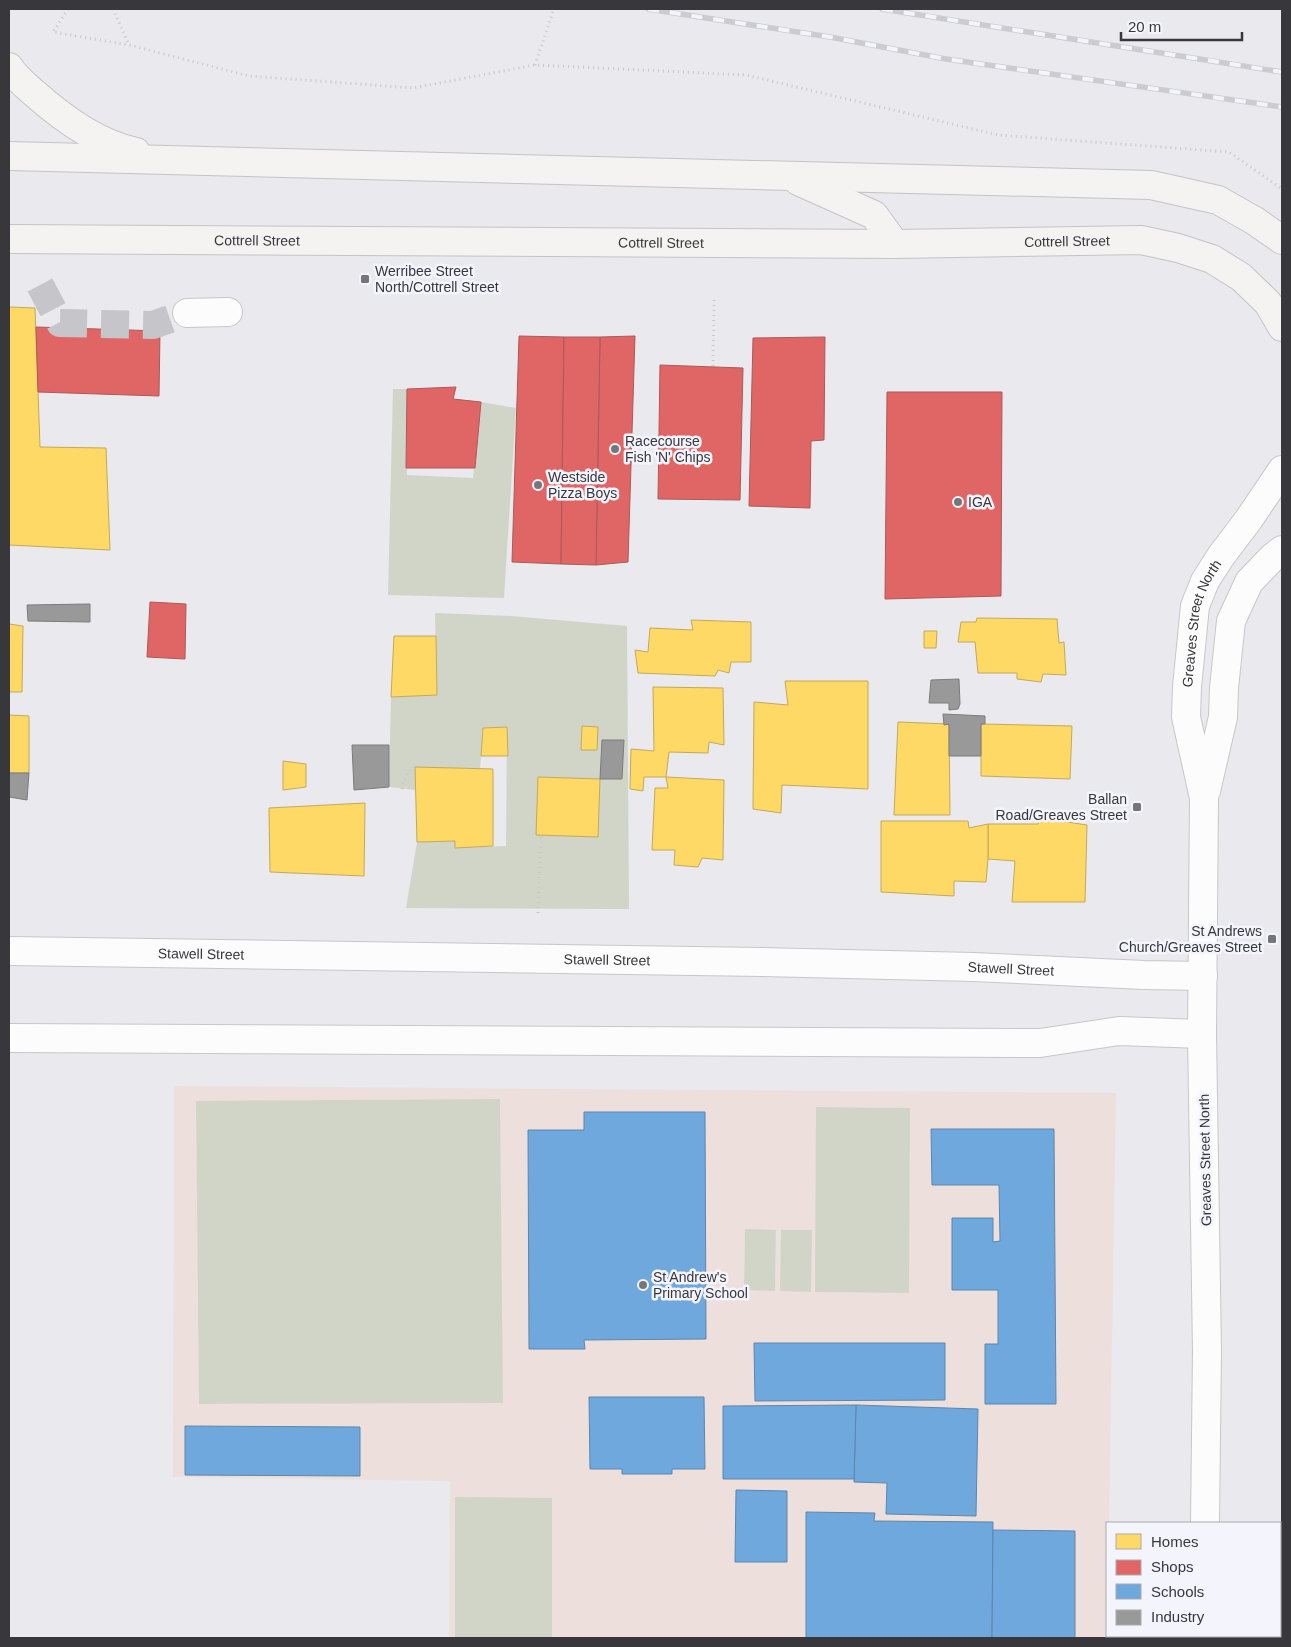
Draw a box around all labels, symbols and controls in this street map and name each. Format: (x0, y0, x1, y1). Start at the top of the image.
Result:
scale bar (1121, 10, 1242, 42)
text: 20 m (1128, 18, 1161, 35)
street label: Cottrell Street (214, 232, 300, 249)
street label: Cottrell Street (1024, 233, 1110, 250)
street label: Cottrell Street (618, 234, 704, 251)
place label: Werribee Street North/Cottrell Street (375, 263, 499, 295)
marker: Werribee Street North/Cottrell Street (359, 273, 371, 285)
place label: Racecourse Fish 'N' Chips (625, 433, 710, 465)
marker: Racecourse Fish 'N' Chips (609, 443, 621, 455)
place label: Westside Pizza Boys (548, 469, 617, 501)
marker: Westside Pizza Boys (532, 479, 544, 491)
place label: IGA (968, 494, 993, 510)
marker: IGA (952, 496, 964, 508)
street label: Greaves Street North (1179, 557, 1225, 688)
place label: Ballan Road/Greaves Street (995, 791, 1127, 823)
marker: Ballan Road/Greaves Street (1131, 801, 1143, 813)
place label: St Andrews Church/Greaves Street (1119, 923, 1262, 955)
marker: St Andrews Church/Greaves Street (1266, 933, 1278, 945)
street label: Stawell Street (158, 945, 244, 962)
street label: Stawell Street (564, 951, 650, 968)
street label: Stawell Street (967, 959, 1054, 979)
street label: Greaves Street North (1196, 1094, 1214, 1226)
place label: St Andrew's Primary School (653, 1269, 748, 1301)
marker: St Andrew's Primary School (637, 1279, 649, 1291)
legend (1106, 1522, 1281, 1637)
text: Homes (1151, 1533, 1199, 1550)
text: Shops (1151, 1558, 1194, 1575)
text: Schools (1151, 1583, 1204, 1600)
text: Industry (1151, 1608, 1205, 1625)

